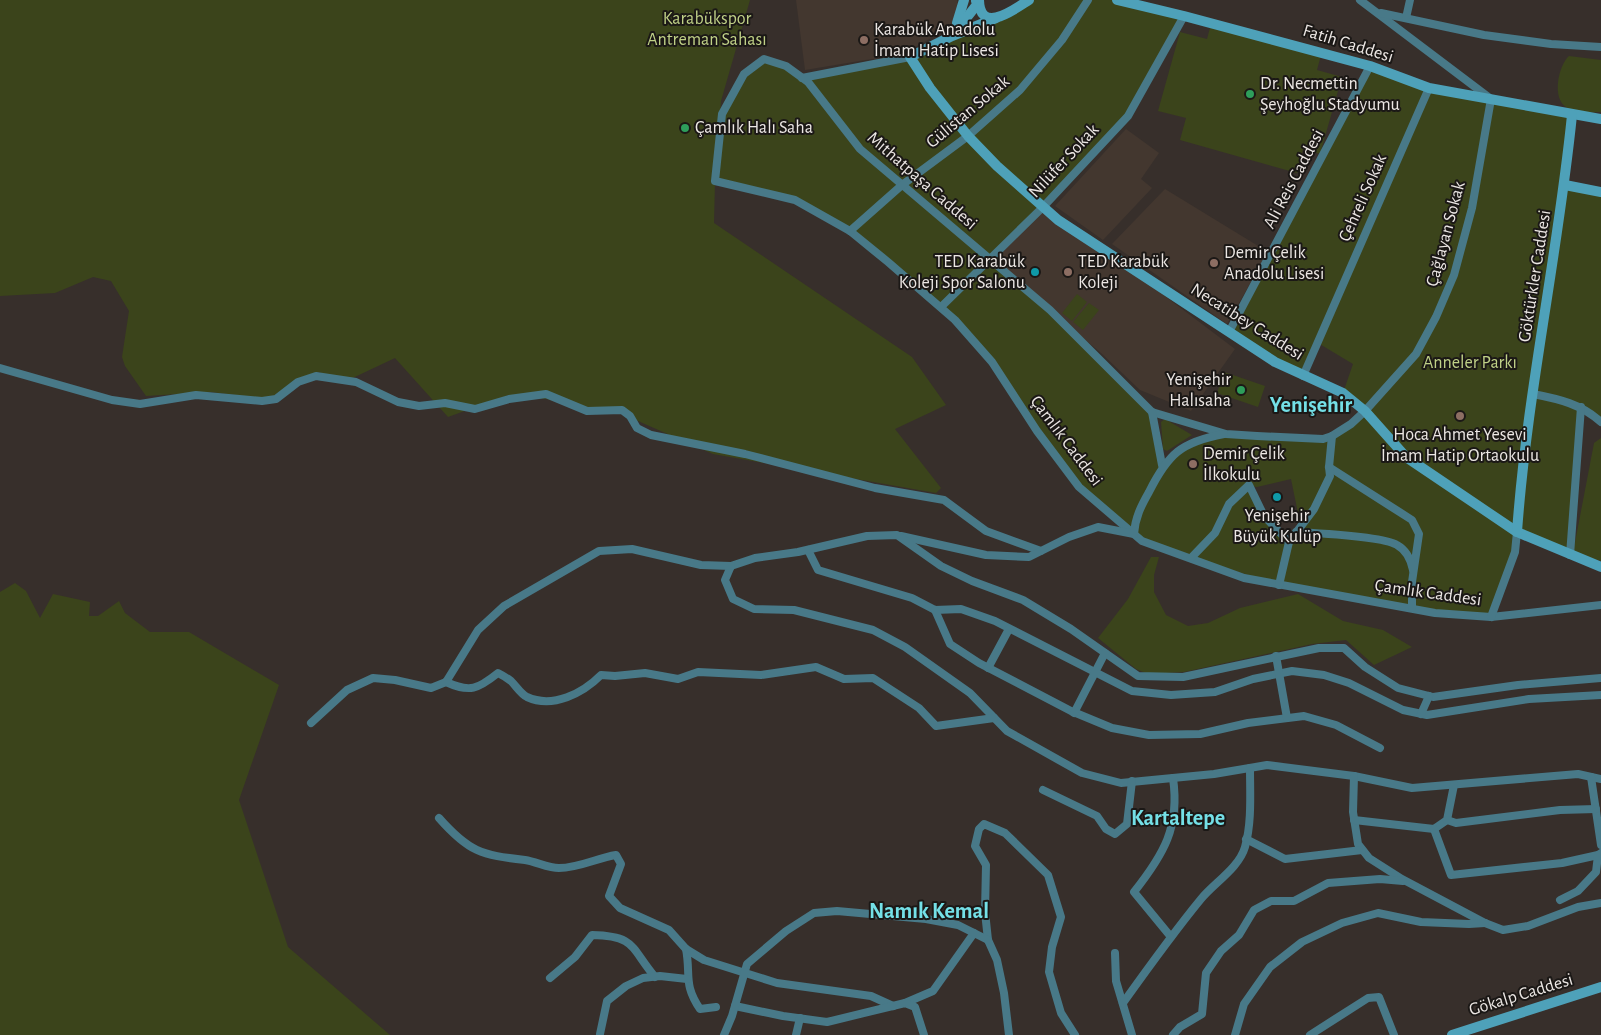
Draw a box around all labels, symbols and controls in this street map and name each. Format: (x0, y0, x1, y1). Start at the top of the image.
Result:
park label: Karabükspor Antreman Sahası (647, 10, 767, 49)
place label: Karabük Anadolu İmam Hatip Lisesi (874, 21, 999, 60)
street label: Fatih Caddesi (1301, 22, 1395, 66)
marker: Karabük Anadolu İmam Hatip Lisesi (858, 34, 870, 46)
street label: Gülistan Sokak (923, 72, 1014, 152)
place label: Dr. Necmettin Şeyhoğlu Stadyumu (1260, 75, 1400, 114)
marker: Dr. Necmettin Şeyhoğlu Stadyumu (1244, 88, 1256, 100)
place label: Çamlık Halı Saha (695, 119, 813, 137)
street label: Nilüfer Sokak (1025, 120, 1103, 201)
marker: Çamlık Halı Saha (679, 122, 691, 134)
street label: Ali Reis Caddesi (1260, 126, 1328, 232)
street label: Mithatpaşa Caddesi (864, 129, 980, 233)
street label: Çehreli Sokak (1336, 151, 1391, 244)
street label: Çağlayan Sokak (1423, 179, 1469, 289)
street label: Göktürkler Caddesi (1516, 209, 1554, 343)
place label: Demir Çelik Anadolu Lisesi (1224, 244, 1324, 283)
place label: TED Karabük Koleji Spor Salonu (899, 253, 1026, 292)
place label: TED Karabük Koleji (1078, 253, 1169, 292)
marker: Demir Çelik Anadolu Lisesi (1208, 257, 1220, 269)
marker: TED Karabük Koleji Spor Salonu (1029, 266, 1041, 278)
marker: TED Karabük Koleji (1062, 266, 1074, 278)
street label: Necatibey Caddesi (1187, 280, 1307, 364)
park label: Anneler Parkı (1423, 354, 1517, 372)
place label: Yenişehir Halısaha (1166, 371, 1231, 410)
marker: Yenişehir Halısaha (1235, 384, 1247, 396)
street label: Çamlık Caddesi (1026, 393, 1106, 489)
district label: Yenişehir (1270, 394, 1353, 416)
marker: Hoca Ahmet Yesevi İmam Hatip Ortaokulu (1454, 410, 1466, 422)
place label: Hoca Ahmet Yesevi İmam Hatip Ortaokulu (1381, 426, 1539, 465)
place label: Demir Çelik İlkokulu (1203, 445, 1286, 484)
marker: Demir Çelik İlkokulu (1187, 458, 1199, 470)
marker: Yenişehir Büyük Kulüp (1271, 491, 1283, 503)
place label: Yenişehir Büyük Kulüp (1233, 507, 1321, 546)
street label: Çamlık Caddesi (1374, 577, 1482, 609)
district label: Kartaltepe (1131, 807, 1225, 829)
district label: Namık Kemal (869, 900, 989, 922)
street label: Gökalp Caddesi (1467, 971, 1575, 1019)

